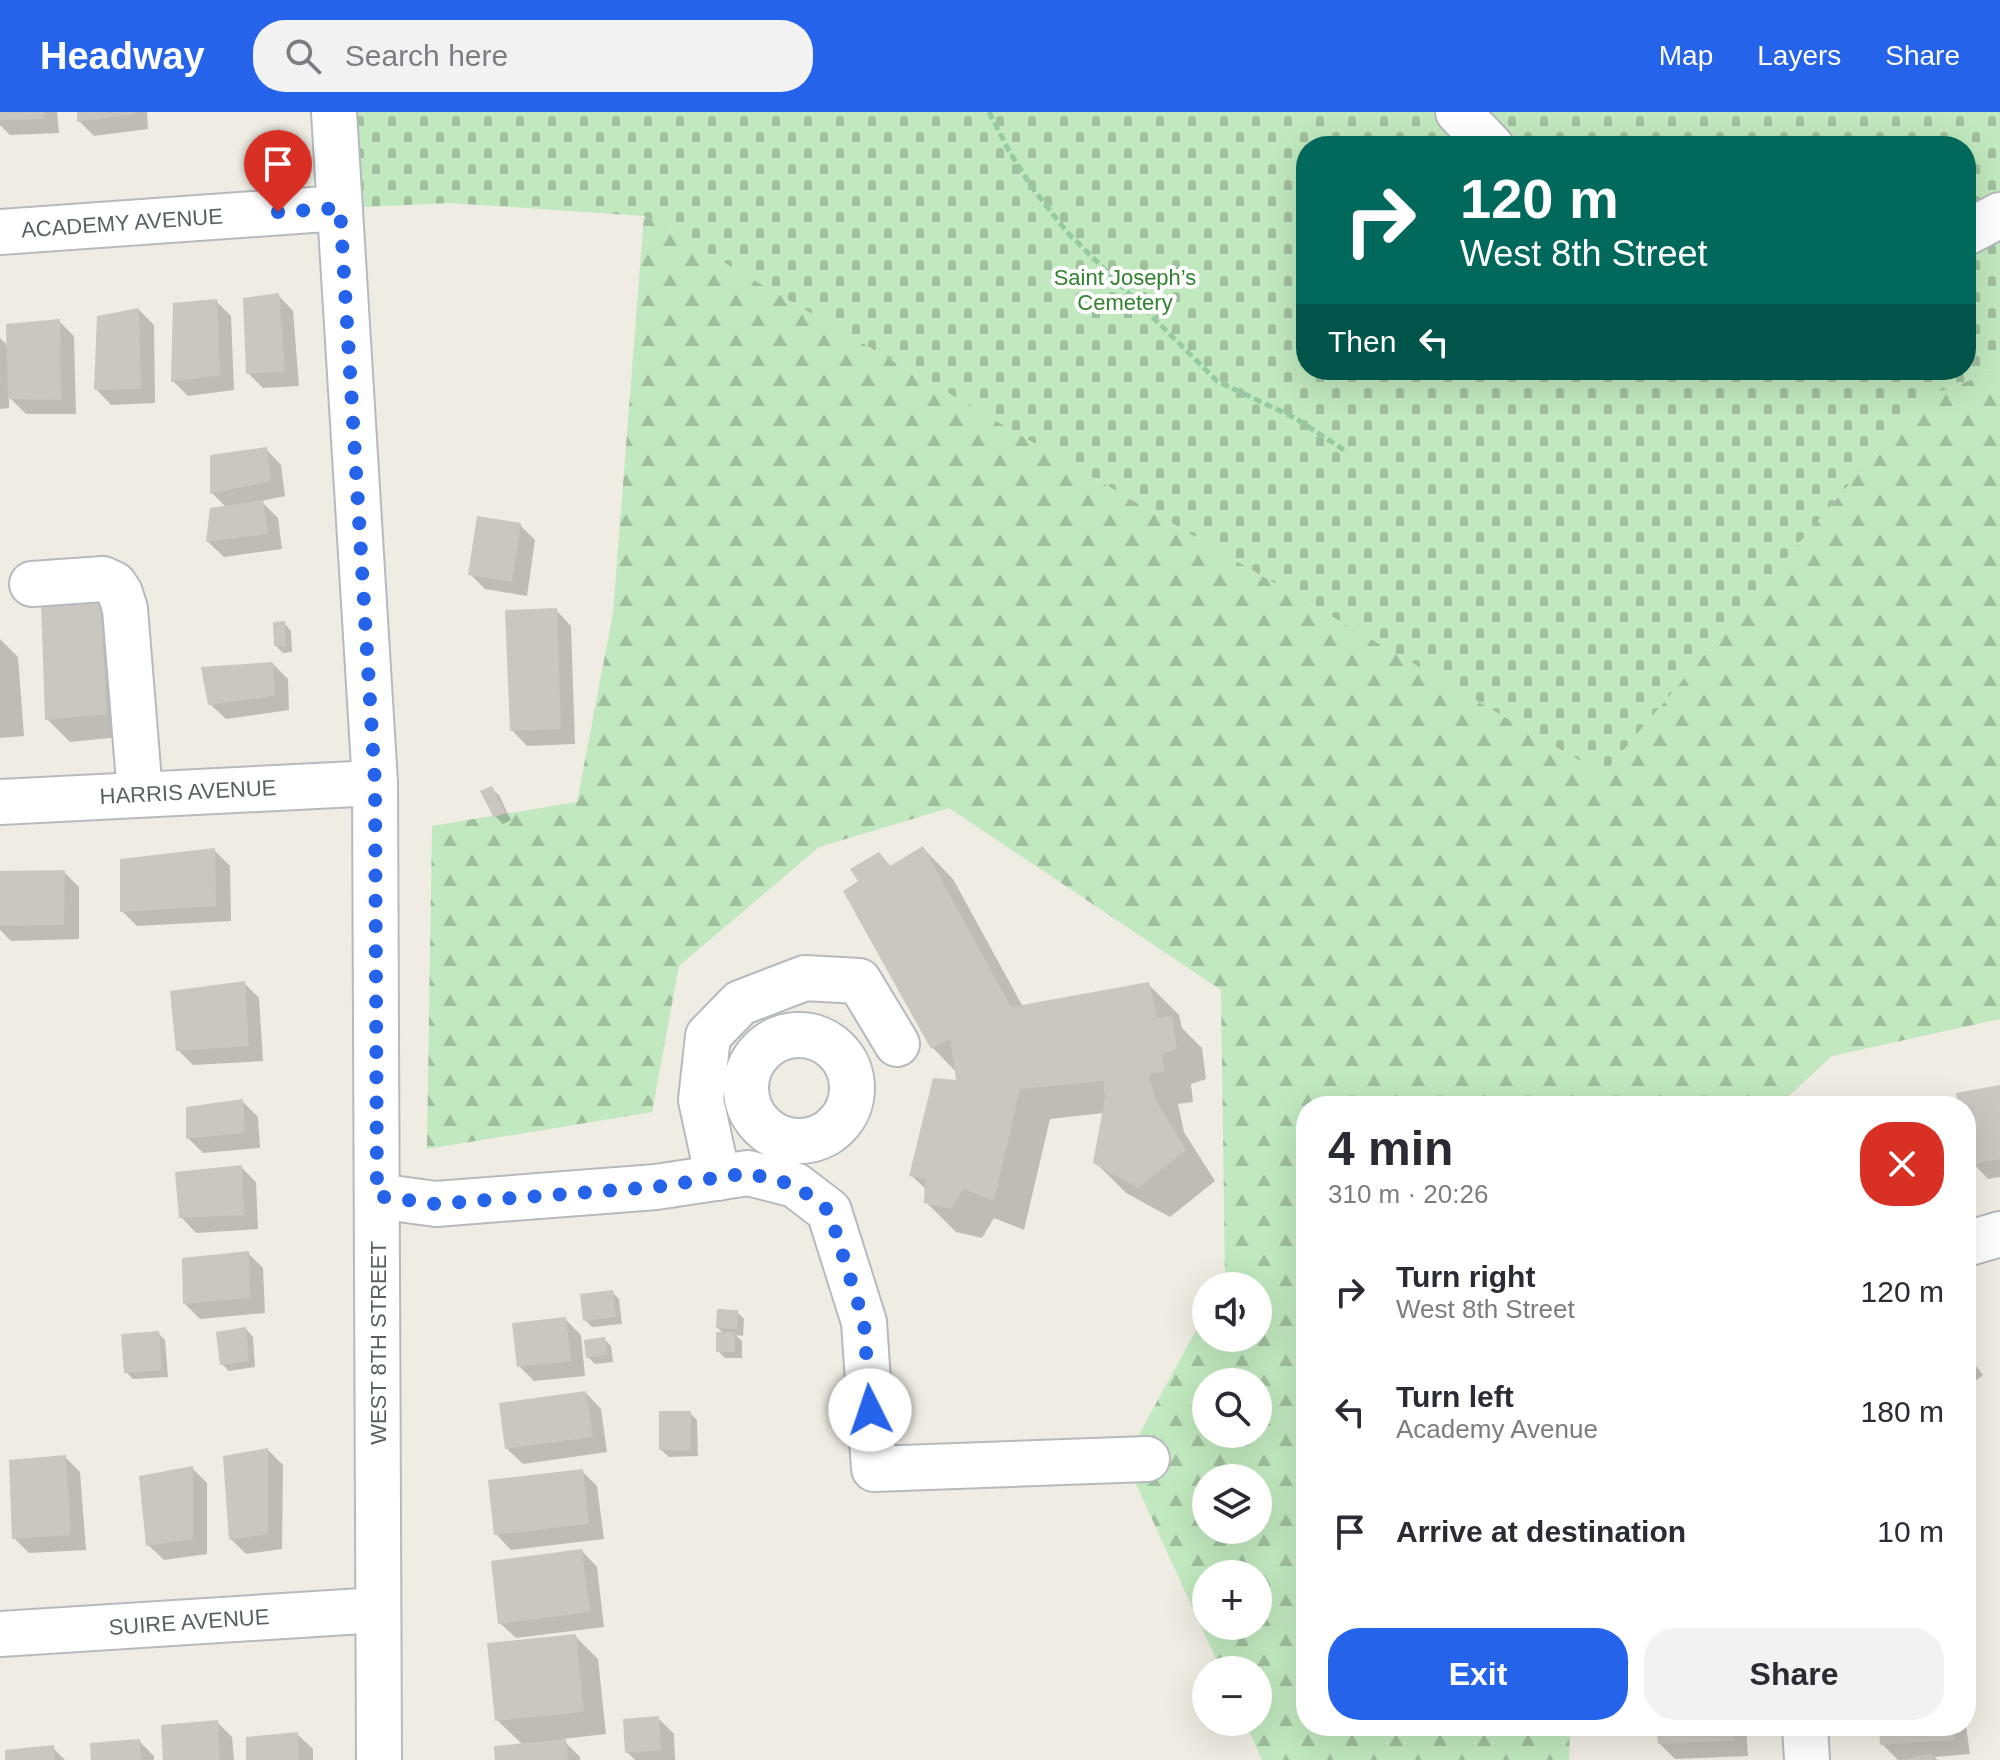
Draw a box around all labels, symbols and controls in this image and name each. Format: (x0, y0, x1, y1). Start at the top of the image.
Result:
search box (253, 20, 813, 92)
icon: search (281, 34, 325, 78)
text: Headway (40, 35, 205, 77)
text: Search here (345, 39, 508, 72)
text: Map (1659, 40, 1713, 71)
text: Layers (1757, 40, 1841, 71)
text: Share (1885, 40, 1960, 71)
pin (244, 130, 312, 212)
icon: arrive (256, 142, 300, 186)
text: 120 m (1460, 167, 1619, 230)
icon: right (1328, 168, 1432, 272)
street label: ACADEMY AVENUE (20, 203, 224, 243)
text: West 8th Street (1460, 233, 1707, 274)
park label: Saint Joseph’s Cemetery (1054, 265, 1196, 315)
icon: left (1412, 320, 1456, 364)
text: Then (1328, 325, 1396, 358)
street label: HARRIS AVENUE (99, 775, 277, 809)
text: 4 min (1328, 1122, 1453, 1175)
button: close (1860, 1122, 1944, 1206)
text: 310 m · 20:26 (1328, 1179, 1488, 1209)
street label: WEST 8TH STREET (366, 1241, 391, 1445)
text: Turn right (1396, 1260, 1535, 1293)
icon: right (1328, 1270, 1372, 1314)
map controls (1192, 1272, 1272, 1736)
button: sound (1192, 1272, 1272, 1352)
text: 120 m (1861, 1275, 1944, 1308)
text: West 8th Street (1396, 1294, 1575, 1324)
position arrow (828, 1368, 912, 1452)
button: search (1192, 1368, 1272, 1448)
text: Turn left (1396, 1380, 1514, 1413)
icon: left (1328, 1390, 1372, 1434)
text: 180 m (1861, 1395, 1944, 1428)
text: Academy Avenue (1396, 1414, 1598, 1444)
button: layers (1192, 1464, 1272, 1544)
icon: arrive (1328, 1510, 1372, 1554)
text: Arrive at destination (1396, 1515, 1686, 1548)
text: 10 m (1877, 1515, 1944, 1548)
button: + (1192, 1560, 1272, 1640)
street label: SUIRE AVENUE (108, 1604, 270, 1640)
button: Exit (1328, 1628, 1628, 1720)
button: Share (1644, 1628, 1944, 1720)
button: − (1192, 1656, 1272, 1736)

